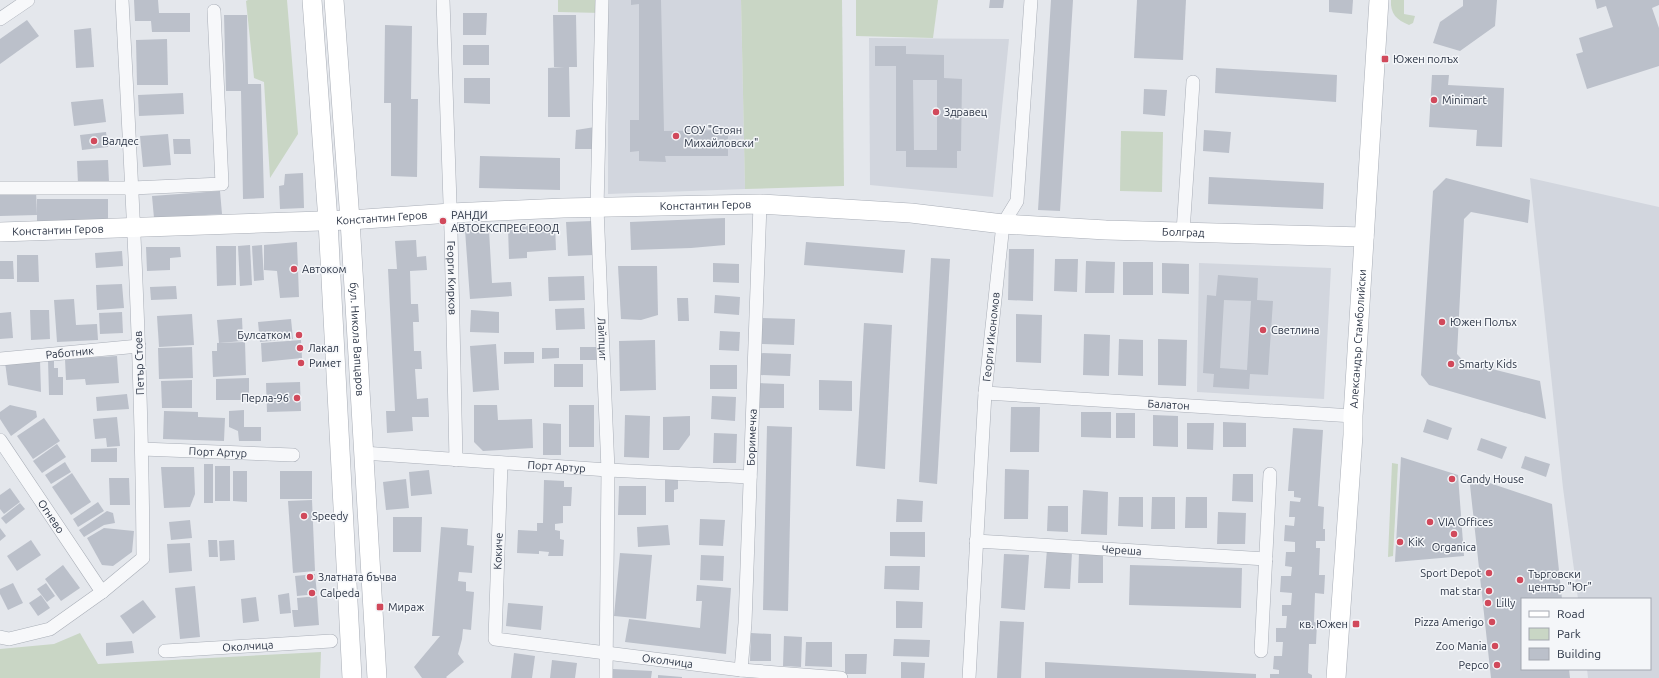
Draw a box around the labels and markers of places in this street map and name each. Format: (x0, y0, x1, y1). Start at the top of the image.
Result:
place label: Южен полъх (1393, 53, 1459, 65)
marker: Южен полъх (1380, 54, 1390, 64)
place label: Minimart (1442, 94, 1488, 106)
marker: Minimart (1429, 95, 1439, 105)
place label: Здравец (944, 106, 988, 118)
marker: Здравец (931, 107, 941, 117)
place label: СОУ "Стоян Михайловски" (684, 124, 758, 149)
marker: СОУ "Стоян Михайловски" (671, 131, 681, 141)
place label: Валдес (102, 135, 139, 147)
marker: Валдес (89, 136, 99, 146)
place label: РАНДИ АВТОЕКСПРЕС ЕООД (451, 209, 559, 234)
marker: РАНДИ АВТОЕКСПРЕС ЕООД (438, 216, 448, 226)
place label: Автоком (302, 263, 346, 275)
marker: Автоком (289, 264, 299, 274)
place label: Южен Полъх (1450, 316, 1517, 328)
marker: Южен Полъх (1437, 317, 1447, 327)
place label: Светлина (1271, 324, 1320, 336)
marker: Светлина (1258, 325, 1268, 335)
place label: Булсатком (237, 329, 291, 341)
marker: Булсатком (294, 330, 304, 340)
place label: Лакал (308, 342, 339, 354)
marker: Лакал (295, 343, 305, 353)
place label: Римет (309, 357, 341, 369)
marker: Римет (296, 358, 306, 368)
place label: Smarty Kids (1459, 358, 1517, 370)
marker: Smarty Kids (1446, 359, 1456, 369)
place label: Перла-96 (241, 392, 289, 404)
marker: Перла-96 (292, 393, 302, 403)
place label: Candy House (1460, 473, 1524, 485)
marker: Candy House (1447, 474, 1457, 484)
place label: Speedy (312, 510, 349, 522)
marker: Speedy (299, 511, 309, 521)
place label: VIA Offices (1438, 516, 1493, 528)
marker: VIA Offices (1425, 517, 1435, 527)
marker: Organica (1449, 529, 1459, 539)
place label: KiK (1408, 536, 1425, 548)
marker: KiK (1395, 537, 1405, 547)
place label: Organica (1432, 541, 1476, 553)
place label: Sport Depot (1420, 567, 1482, 579)
marker: Sport Depot (1484, 568, 1494, 578)
place label: Търговски център "Юг" (1528, 568, 1592, 593)
place label: Златната бъчва (318, 571, 397, 583)
marker: Златната бъчва (305, 572, 315, 582)
marker: Търговски център "Юг" (1515, 575, 1525, 585)
place label: mat star (1440, 585, 1482, 597)
marker: mat star (1484, 586, 1494, 596)
place label: Calpeda (320, 587, 360, 599)
marker: Calpeda (307, 588, 317, 598)
place label: Lilly (1496, 597, 1516, 609)
marker: Lilly (1483, 598, 1493, 608)
place label: Мираж (388, 601, 424, 613)
marker: Мираж (375, 602, 385, 612)
place label: Pizza Amerigo (1414, 616, 1484, 628)
marker: Pizza Amerigo (1487, 617, 1497, 627)
place label: кв. Южен (1299, 618, 1348, 630)
marker: кв. Южен (1351, 619, 1361, 629)
place label: Zoo Mania (1436, 640, 1487, 652)
marker: Zoo Mania (1490, 641, 1500, 651)
place label: Pepco (1459, 659, 1489, 671)
marker: Pepco (1492, 660, 1502, 670)

